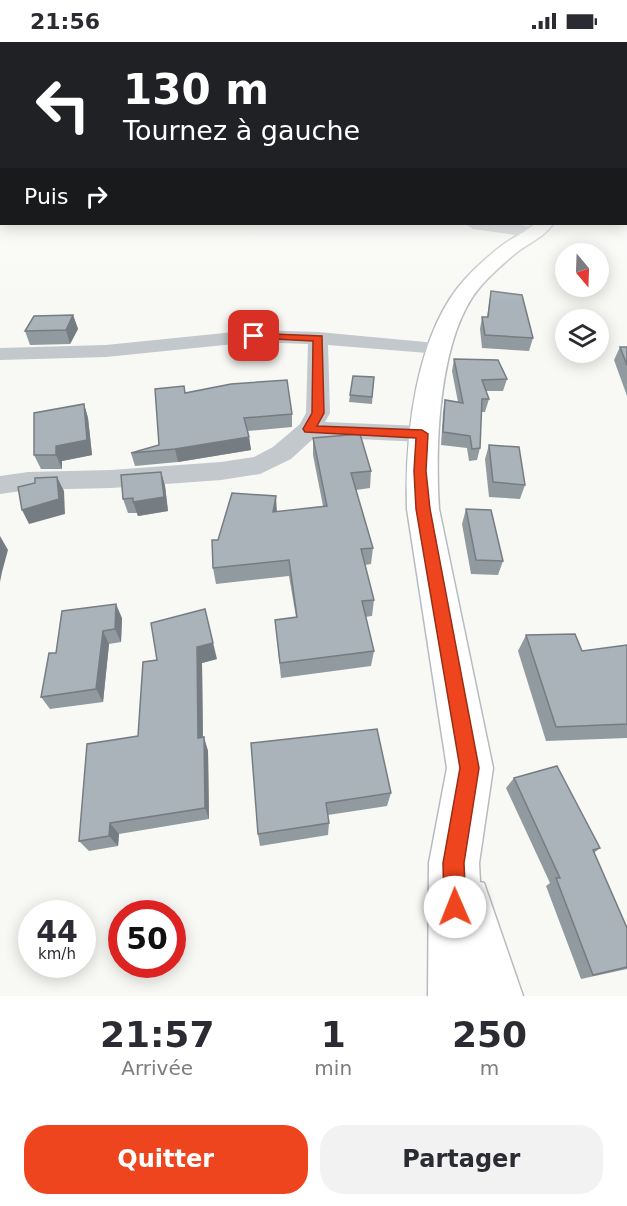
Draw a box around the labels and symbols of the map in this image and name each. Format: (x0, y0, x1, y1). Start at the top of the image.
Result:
north arrow (555, 243, 609, 297)
pin (228, 310, 279, 361)
position arrow (423, 875, 487, 939)
speed limit sign: 50 (108, 900, 186, 978)

